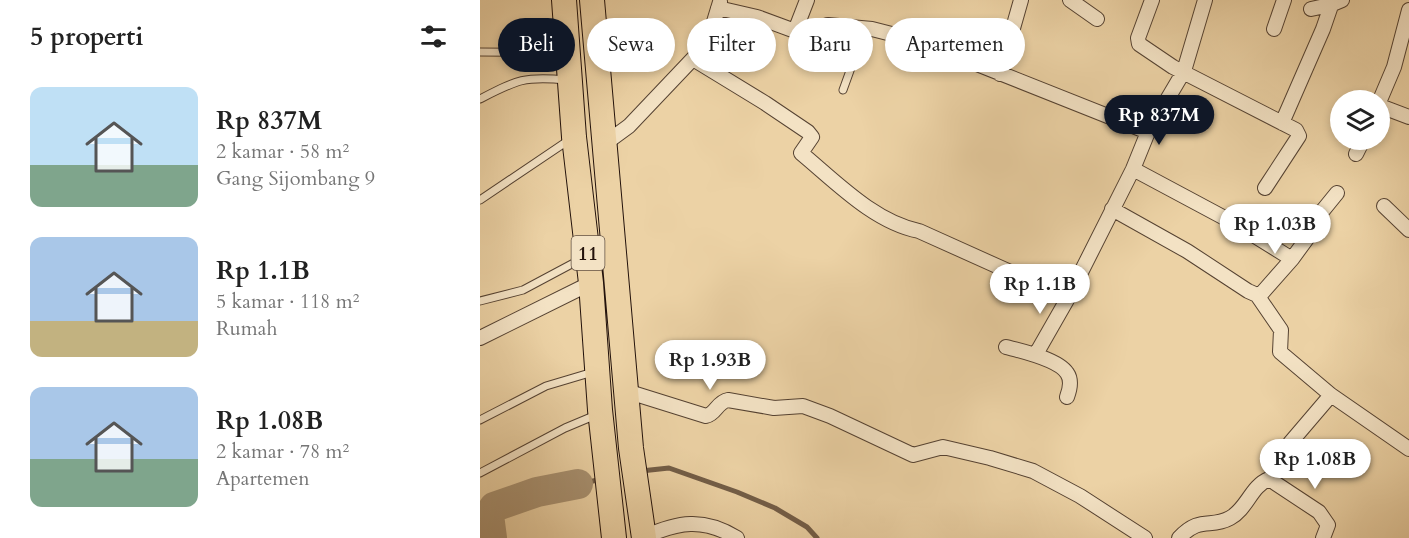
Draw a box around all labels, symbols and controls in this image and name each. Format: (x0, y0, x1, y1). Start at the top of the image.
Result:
chip: Beli (498, 18, 575, 72)
chip: Sewa (587, 18, 675, 72)
chip: Filter (687, 18, 776, 72)
chip: Baru (788, 18, 873, 72)
chip: Apartemen (885, 18, 1025, 72)
text: 5 properti (30, 19, 143, 54)
icon: filters (417, 20, 450, 53)
map controls (1330, 90, 1390, 150)
button: layers (1330, 90, 1390, 150)
pin: Rp 837M (1104, 95, 1214, 146)
text: Rp 837M (1118, 101, 1200, 128)
text: Rp 837M (216, 103, 322, 138)
icon: home (78, 111, 150, 183)
text: 2 kamar · 58 m² (216, 138, 349, 165)
text: Gang Sijombang 9 (216, 165, 375, 192)
pin: Rp 1.03B (1213, 204, 1337, 255)
text: Rp 1.03B (1234, 210, 1316, 237)
road number: 11 (572, 236, 604, 270)
text: Rp 1.1B (216, 253, 310, 288)
icon: home (78, 261, 150, 333)
pin: Rp 1.1B (985, 264, 1095, 315)
text: Rp 1.1B (1004, 270, 1076, 297)
text: 5 kamar · 118 m² (216, 288, 359, 315)
text: Rumah (216, 315, 277, 342)
pin: Rp 1.93B (648, 340, 772, 391)
text: Rp 1.93B (669, 346, 751, 373)
text: Rp 1.08B (216, 403, 323, 438)
icon: home (78, 411, 150, 483)
text: 2 kamar · 78 m² (216, 438, 349, 465)
pin: Rp 1.08B (1253, 439, 1377, 490)
text: Rp 1.08B (1274, 445, 1356, 472)
text: Apartemen (216, 465, 310, 492)

